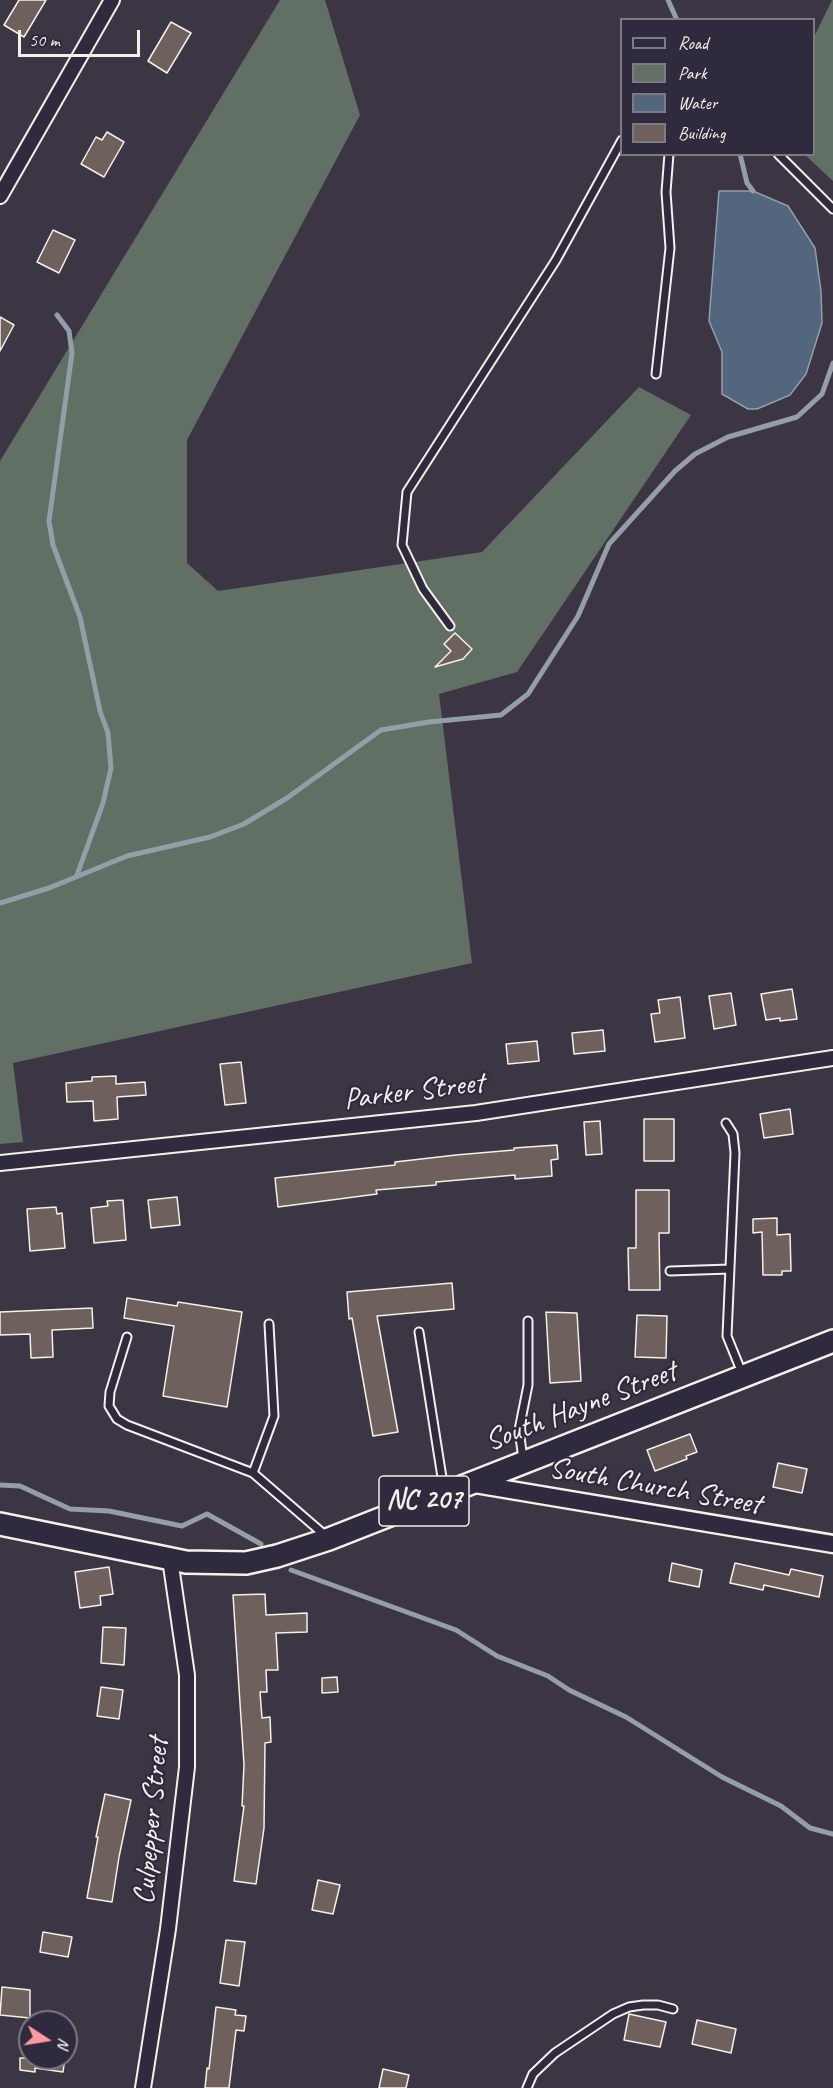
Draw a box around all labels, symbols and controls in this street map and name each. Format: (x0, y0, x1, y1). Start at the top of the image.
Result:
scale bar (21, 18, 142, 56)
legend (620, 18, 815, 156)
text: 50 m (29, 29, 60, 51)
text: Road (678, 32, 708, 54)
text: Park (678, 62, 707, 84)
text: Water (678, 92, 717, 114)
text: Building (678, 122, 725, 144)
street label: Parker Street (342, 1066, 486, 1118)
street label: South Hayne Street (480, 1354, 682, 1460)
street label: South Church Street (546, 1451, 764, 1523)
road number: NC 207 (379, 1476, 469, 1526)
street label: Culpepper Street (127, 1736, 177, 1906)
north arrow (18, 2010, 78, 2070)
text: N (53, 2036, 74, 2050)

